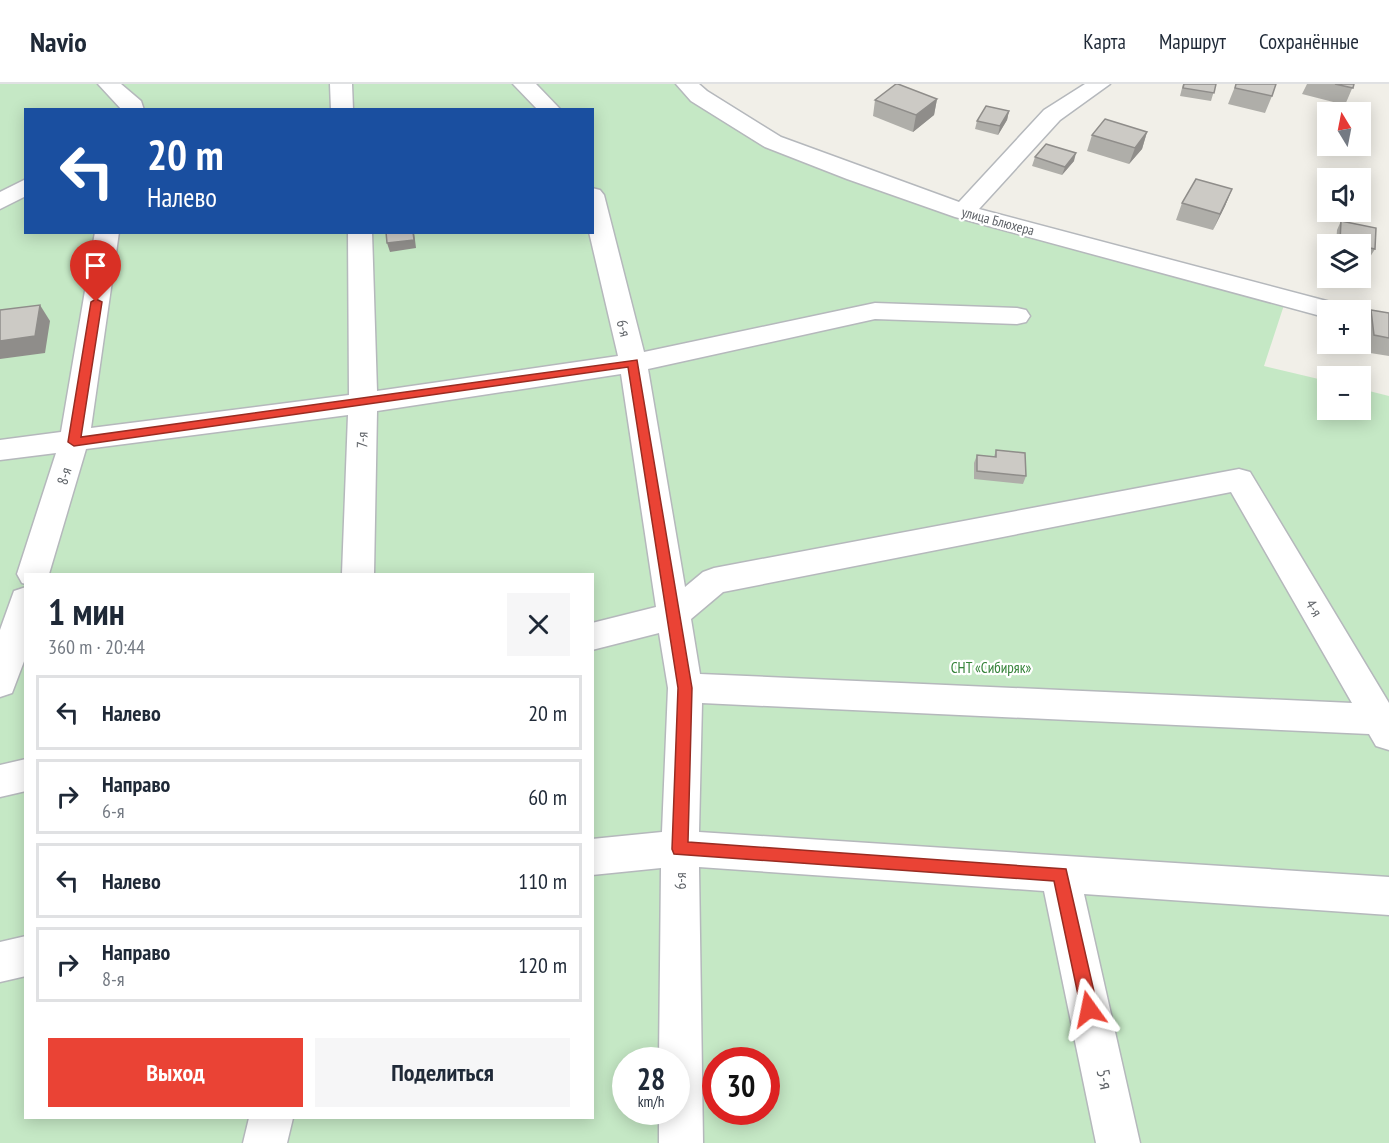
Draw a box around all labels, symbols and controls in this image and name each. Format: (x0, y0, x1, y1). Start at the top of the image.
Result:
text: Navio (30, 23, 87, 60)
text: Карта (1083, 28, 1126, 55)
text: Маршрут (1159, 28, 1226, 55)
text: Сохранённые (1259, 28, 1359, 55)
north arrow (1317, 102, 1371, 156)
map controls (1317, 102, 1371, 420)
text: 20 m (147, 127, 224, 182)
icon: left (48, 132, 126, 210)
button: sound (1317, 168, 1371, 222)
text: Налево (147, 180, 217, 214)
street label: улица Блюхера (960, 203, 1036, 239)
button: layers (1317, 234, 1371, 288)
pin (70, 240, 121, 302)
icon: arrive (79, 249, 112, 282)
button: + (1317, 300, 1371, 354)
street label: 6-я (613, 317, 635, 339)
button: − (1317, 366, 1371, 420)
street label: 7-я (352, 432, 372, 448)
street label: 8-я (52, 465, 76, 487)
text: 1 мин (48, 588, 125, 635)
button: close (507, 593, 570, 656)
street label: 4-я (1301, 596, 1327, 620)
text: 360 m · 20:44 (48, 634, 145, 660)
park label: СНТ «Сибиряк» (951, 658, 1031, 677)
icon: left (51, 696, 84, 729)
text: Налево (102, 699, 161, 727)
text: 20 m (528, 699, 567, 727)
text: Направо (102, 770, 170, 798)
icon: right (51, 780, 84, 813)
text: 60 m (528, 783, 567, 811)
text: 6-я (102, 798, 125, 824)
icon: left (51, 864, 84, 897)
text: Налево (102, 867, 161, 895)
text: 110 m (518, 867, 567, 895)
street label: 6-я (671, 872, 690, 889)
text: Направо (102, 938, 170, 966)
icon: right (51, 948, 84, 981)
text: 120 m (518, 951, 567, 979)
text: 8-я (102, 966, 125, 992)
position arrow (1057, 977, 1121, 1041)
button: Выход (48, 1038, 303, 1107)
button: Поделиться (315, 1038, 570, 1107)
speed limit sign: 30 (702, 1047, 780, 1125)
text: 28 (637, 1059, 665, 1098)
street label: 5-я (1092, 1067, 1118, 1091)
text: km/h (638, 1092, 664, 1111)

